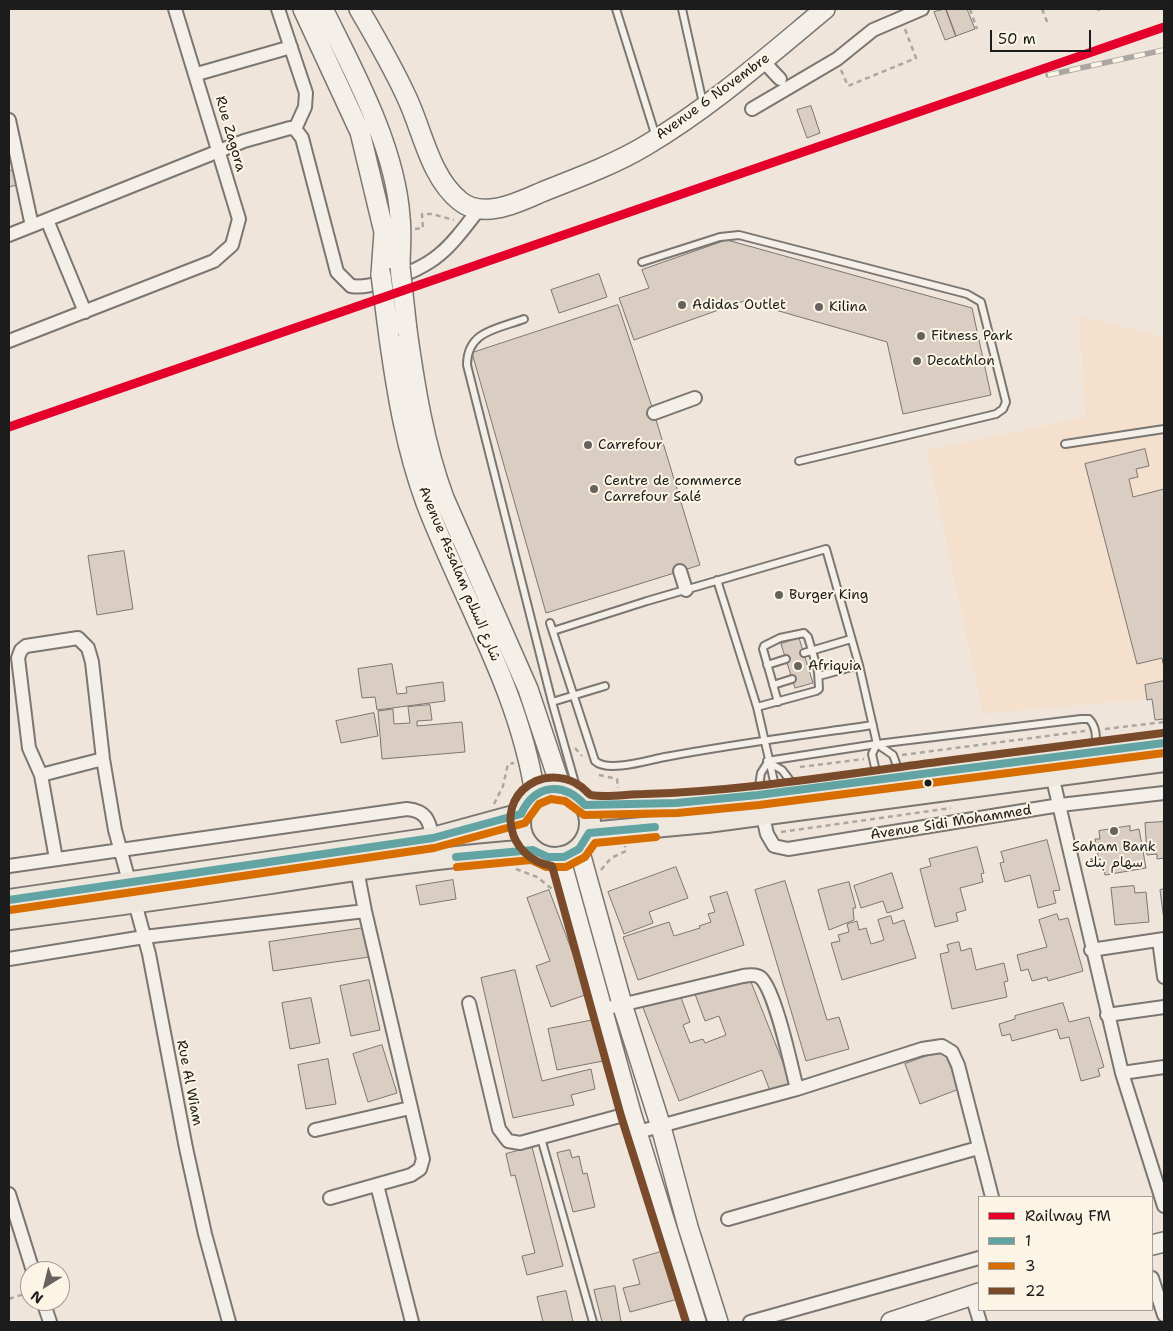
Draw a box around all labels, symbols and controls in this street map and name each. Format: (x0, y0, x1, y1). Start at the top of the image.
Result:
scale bar (993, 20, 1094, 52)
text: 50 m (998, 29, 1036, 49)
street label: Avenue 6 Novembre (653, 50, 773, 144)
street label: Rue Zagora (211, 94, 249, 174)
place label: Adidas Outlet (692, 297, 786, 313)
marker: Adidas Outlet (676, 299, 688, 311)
place label: Kilina (829, 299, 867, 315)
marker: Kilina (813, 301, 825, 313)
place label: Fitness Park (931, 328, 1013, 344)
marker: Fitness Park (915, 330, 927, 342)
place label: Decathlon (927, 353, 995, 369)
marker: Decathlon (911, 355, 923, 367)
place label: Carrefour (598, 437, 662, 453)
marker: Carrefour (582, 439, 594, 451)
place label: Centre de commerce Carrefour Salé (604, 473, 742, 506)
marker: Centre de commerce Carrefour Salé (588, 483, 600, 495)
street label: Avenue Assalam شارع السلام (414, 484, 504, 664)
place label: Burger King (789, 587, 868, 603)
marker: Burger King (773, 589, 785, 601)
place label: Afriquia (808, 658, 861, 674)
marker: Afriquia (792, 660, 804, 672)
unlabelled marker (923, 778, 933, 788)
street label: Avenue Sidi Mohammed (869, 802, 1033, 844)
marker: Saham Bank سهام بنك (1108, 825, 1120, 837)
place label: Saham Bank سهام بنك (1072, 839, 1156, 872)
street label: Rue Al Wiam (172, 1039, 206, 1127)
legend (978, 1196, 1153, 1311)
text: Railway FM (1025, 1206, 1111, 1226)
text: 1 (1025, 1231, 1031, 1251)
text: 3 (1025, 1256, 1036, 1276)
north arrow (20, 1261, 70, 1311)
text: 22 (1025, 1281, 1045, 1301)
text: N (27, 1287, 47, 1308)

